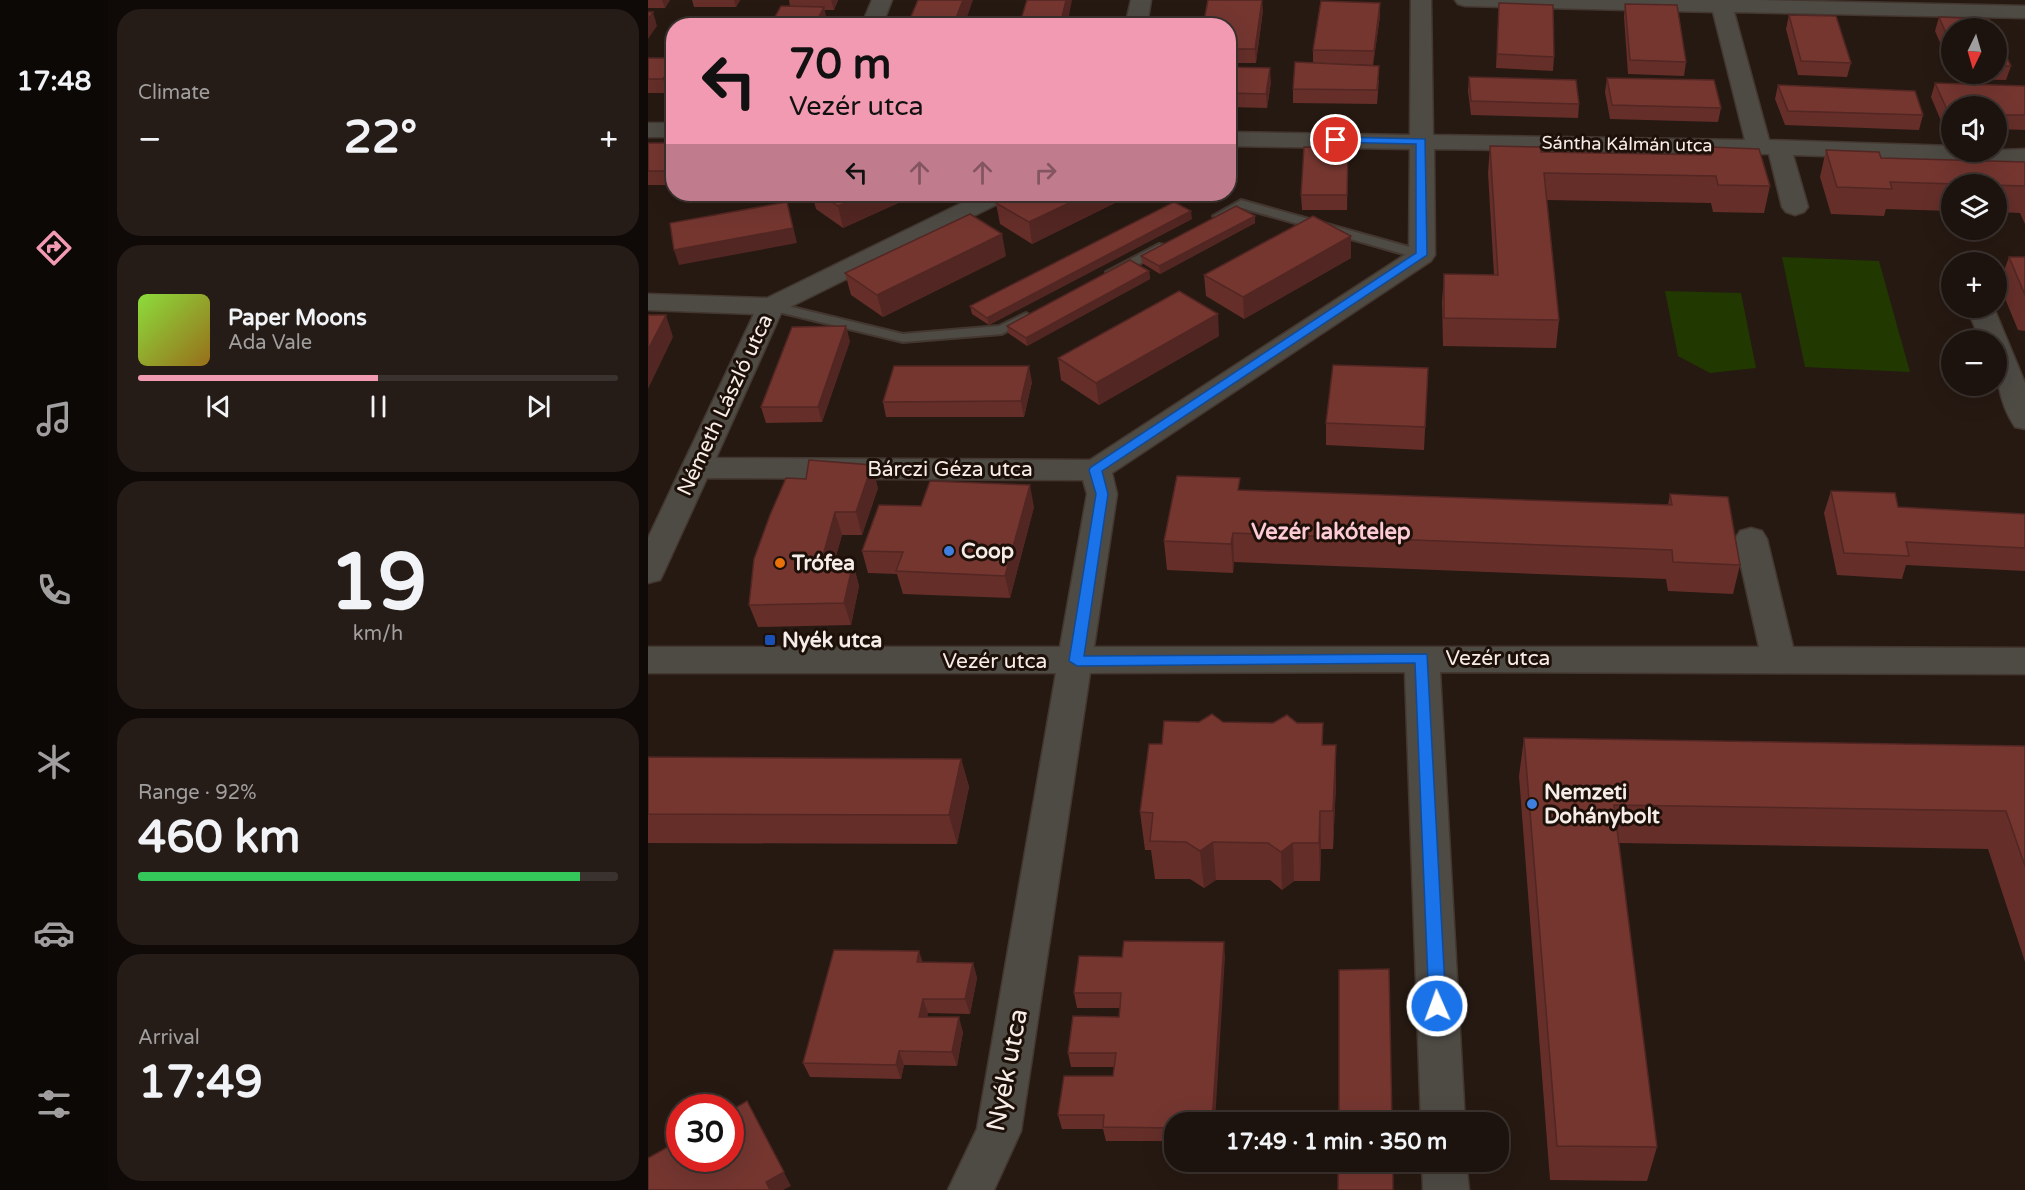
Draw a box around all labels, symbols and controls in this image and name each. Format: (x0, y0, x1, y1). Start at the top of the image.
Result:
north arrow (1941, 18, 2007, 84)
map controls (1941, 18, 2007, 396)
text: 70 m (789, 39, 891, 90)
icon: left (690, 42, 768, 120)
text: 17:48 (17, 65, 91, 98)
text: Climate (138, 81, 210, 105)
text: Vezér utca (789, 90, 924, 123)
button: sound (1941, 96, 2007, 162)
text: 22° (344, 111, 417, 165)
pin (1310, 114, 1361, 165)
text: − (138, 120, 162, 159)
text: + (599, 120, 618, 159)
icon: arrive (1319, 123, 1352, 156)
street label: Sántha Kálmán utca (1541, 132, 1713, 156)
icon: left (840, 156, 873, 189)
icon: ahead (903, 156, 936, 189)
icon: ahead (966, 156, 999, 189)
icon: right (1029, 156, 1062, 189)
button: layers (1941, 174, 2007, 240)
icon: directions (33, 227, 75, 269)
button: + (1941, 252, 2007, 318)
text: Paper Moons (228, 305, 367, 331)
street label: Németh László utca (672, 310, 778, 500)
button: − (1941, 330, 2007, 396)
text: Ada Vale (228, 331, 312, 355)
icon: previous (202, 390, 235, 423)
icon: pause (362, 390, 395, 423)
icon: next (522, 390, 555, 423)
icon: music (33, 398, 75, 440)
street label: Bárczi Géza utca (867, 457, 1033, 482)
district label: Vezér lakótelep (1251, 519, 1411, 545)
text: 19 (329, 536, 427, 630)
place label: Coop (961, 539, 1014, 564)
marker: Coop (942, 544, 956, 558)
place label: Trófea (791, 551, 855, 576)
marker: Trófea (773, 556, 787, 570)
icon: phone (33, 569, 75, 611)
text: km/h (353, 622, 403, 646)
place label: Nyék utca (782, 628, 882, 653)
marker: Nyék utca (763, 633, 777, 647)
street label: Vezér utca (1446, 646, 1550, 671)
street label: Vezér utca (943, 649, 1047, 674)
icon: climate (33, 741, 75, 783)
place label: Nemzeti Dohánybolt (1544, 780, 1660, 829)
text: Range · 92% (138, 781, 257, 805)
marker: Nemzeti Dohánybolt (1525, 797, 1539, 811)
text: 460 km (138, 811, 300, 865)
icon: car (33, 912, 75, 954)
position arrow (1405, 974, 1469, 1038)
street label: Nyék utca (980, 1006, 1034, 1134)
text: Arrival (138, 1026, 200, 1050)
text: 17:49 (138, 1056, 263, 1110)
icon: filters (33, 1083, 75, 1125)
speed limit sign: 30 (666, 1094, 744, 1172)
text: 17:49 · 1 min · 350 m (1226, 1129, 1447, 1155)

